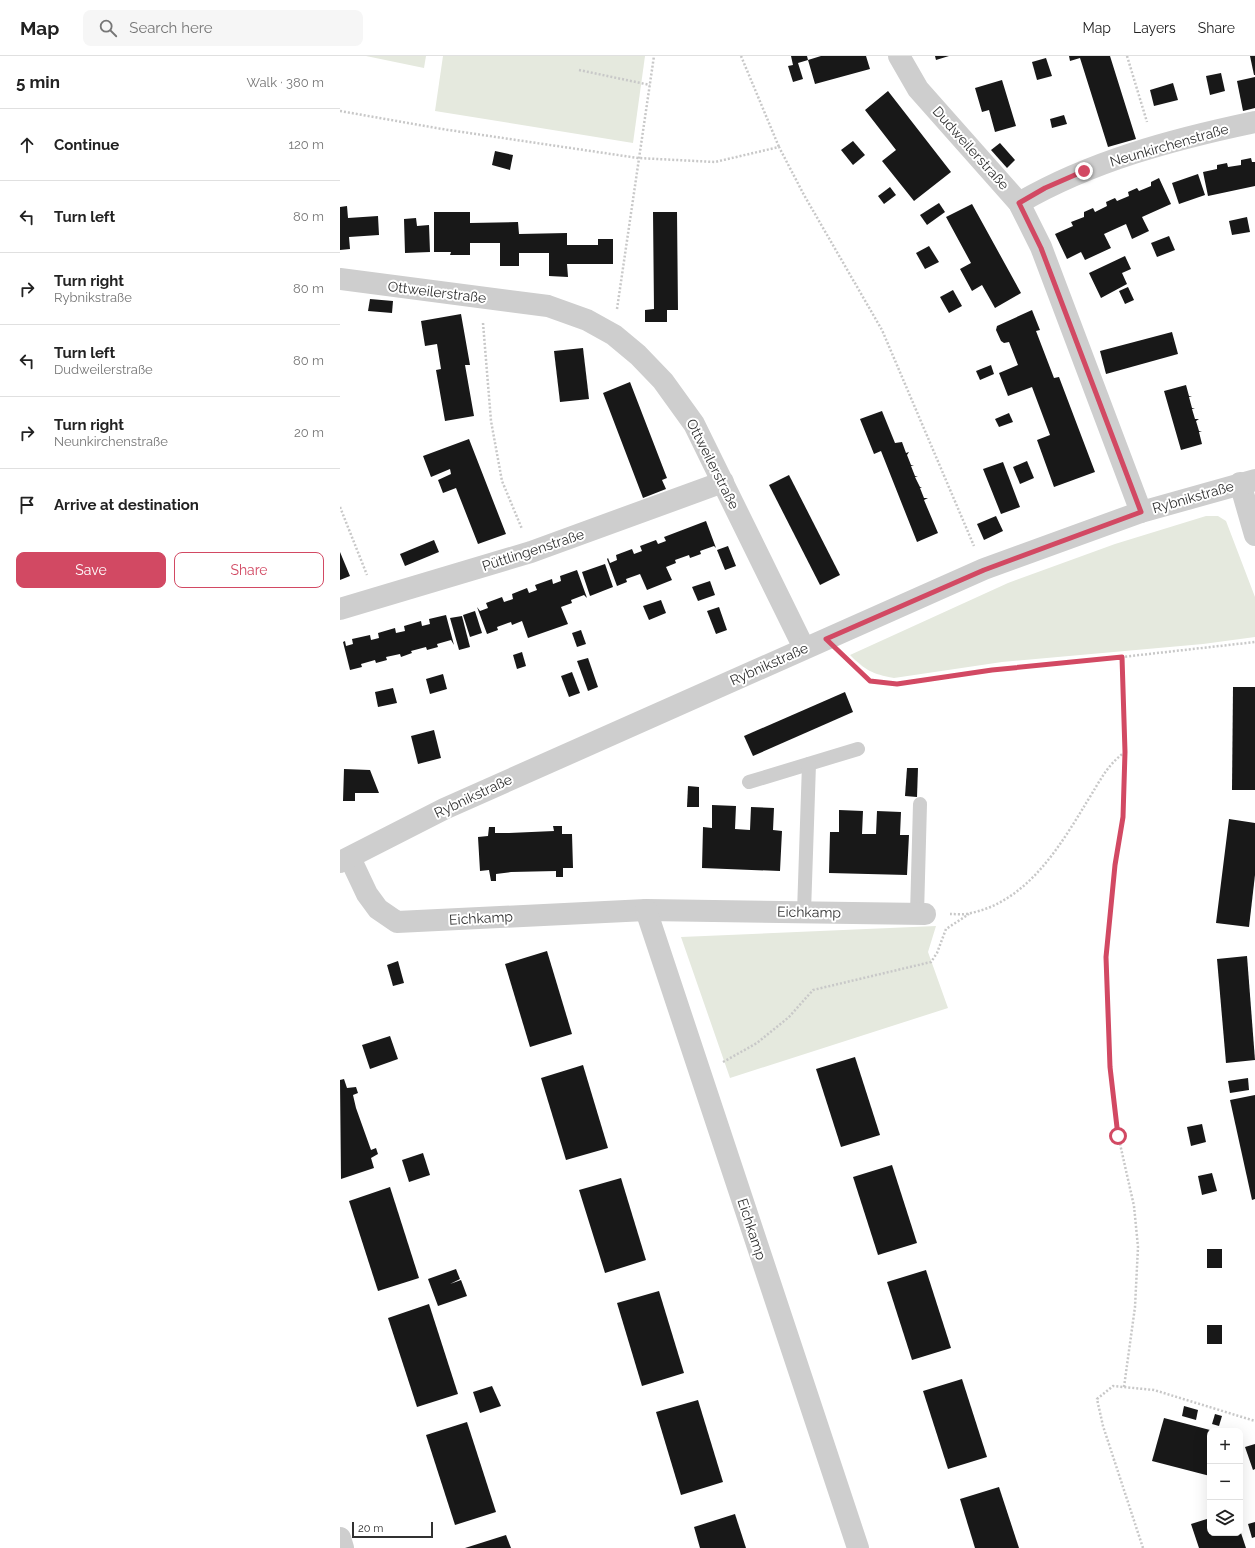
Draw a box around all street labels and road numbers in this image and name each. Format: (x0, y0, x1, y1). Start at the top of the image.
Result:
street label: Dudweilerstraße (929, 103, 1013, 193)
street label: Neunkirchenstraße (1108, 120, 1230, 170)
street label: Ottweilerstraße (387, 278, 487, 306)
street label: Ottweilerstraße (683, 416, 743, 512)
street label: Rybnikstraße (1150, 478, 1236, 516)
street label: Püttlingenstraße (480, 526, 586, 574)
street label: Rybnikstraße (727, 640, 811, 688)
street label: Rybnikstraße (432, 771, 514, 821)
street label: Eichkamp (777, 903, 841, 921)
street label: Eichkamp (449, 908, 514, 928)
street label: Eichkamp (735, 1196, 770, 1262)

